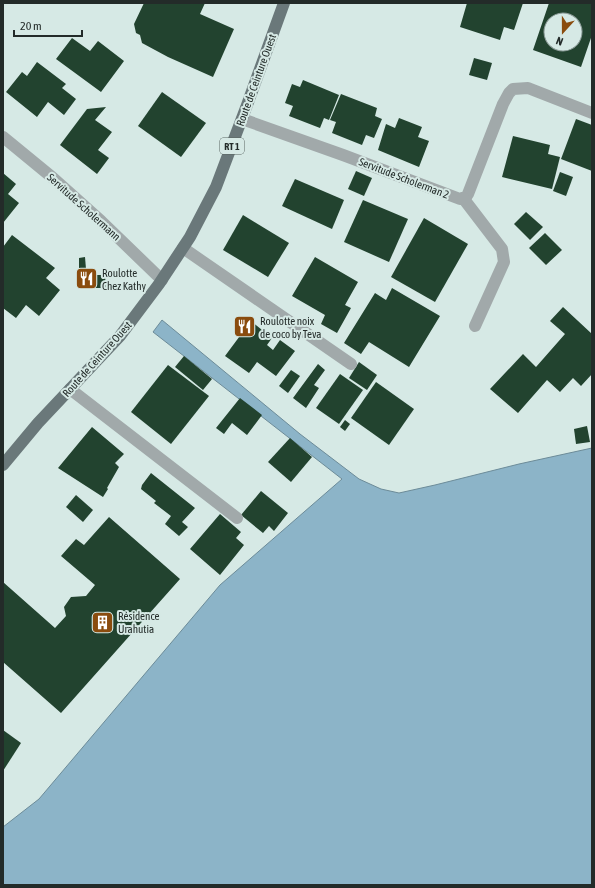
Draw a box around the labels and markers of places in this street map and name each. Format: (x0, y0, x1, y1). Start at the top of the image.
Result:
restaurant icon: Roulotte Chez Kathy (74, 266, 100, 292)
place label: Roulotte Chez Kathy (102, 267, 147, 292)
restaurant icon: Roulotte noix de coco by Teva (232, 314, 258, 340)
place label: Roulotte noix de coco by Teva (260, 315, 321, 340)
building icon: Résidence Urahutia (89, 609, 115, 635)
place label: Résidence Urahutia (118, 610, 160, 635)

